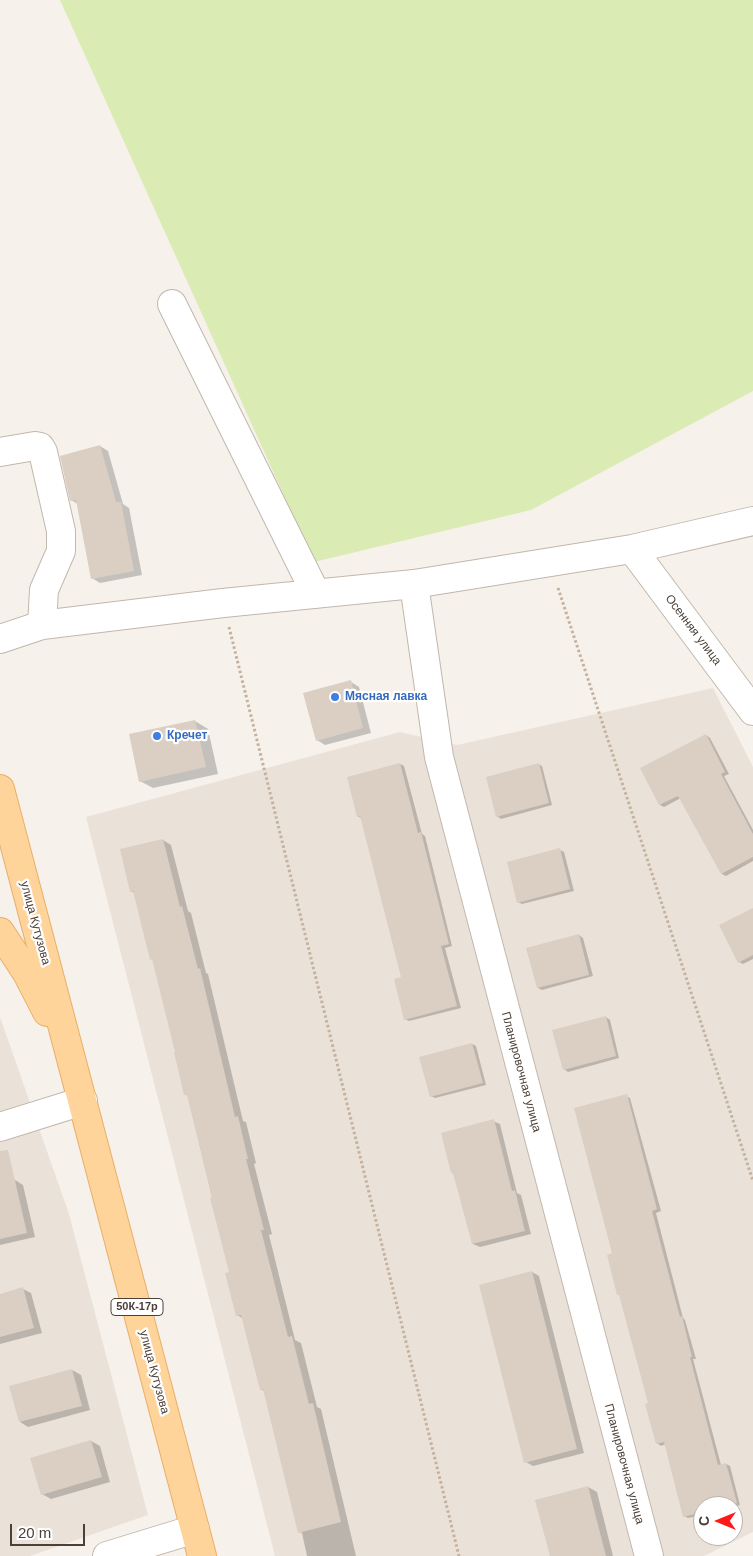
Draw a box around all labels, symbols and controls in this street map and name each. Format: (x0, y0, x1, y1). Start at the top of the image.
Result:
street label: Осенняя улица (662, 592, 724, 668)
place label: Мясная лавка (345, 690, 427, 704)
marker: Мясная лавка (329, 691, 341, 703)
place label: Кречет (167, 729, 207, 743)
marker: Кречет (151, 730, 163, 742)
street label: улица Кутузова (17, 880, 53, 966)
street label: Планировочная улица (498, 1010, 544, 1134)
road number: 50К-17р (111, 1298, 163, 1315)
street label: улица Кутузова (136, 1329, 172, 1415)
street label: Планировочная улица (601, 1402, 647, 1526)
north arrow (693, 1496, 743, 1546)
scale bar (12, 1514, 88, 1546)
text: С (696, 1516, 712, 1526)
text: 20 m (18, 1524, 51, 1541)

